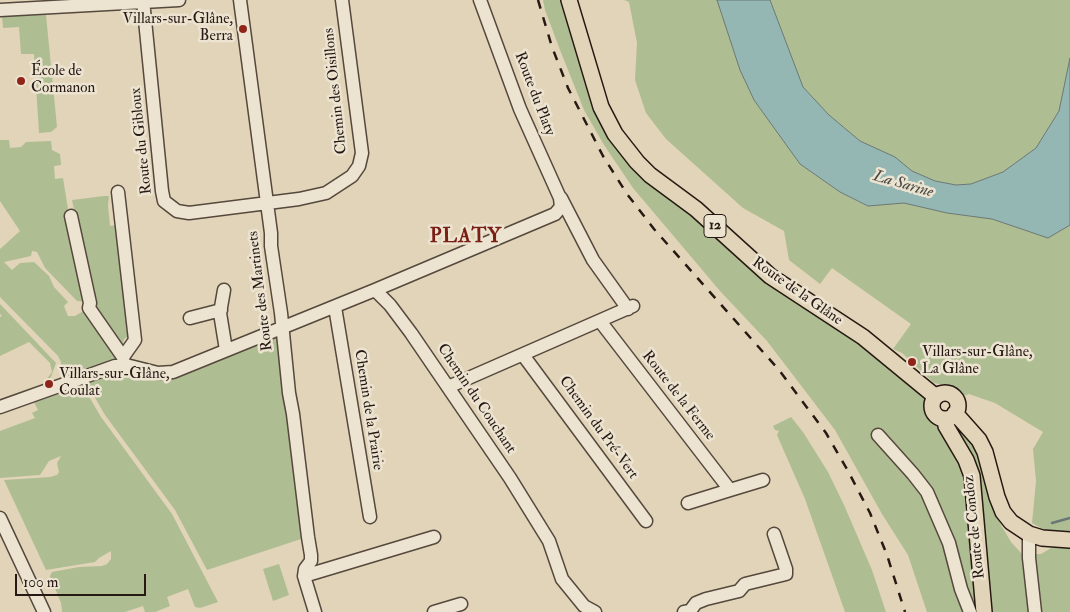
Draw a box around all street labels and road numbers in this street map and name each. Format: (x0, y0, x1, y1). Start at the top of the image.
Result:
street label: Chemin des Oisillons (320, 27, 352, 155)
street label: Route du Platy (510, 50, 558, 138)
street label: Route du Gibloux (127, 87, 157, 195)
road number: 12 (704, 215, 726, 238)
street label: Route des Martinets (245, 230, 277, 352)
street label: Route de la Glâne (748, 254, 846, 330)
street label: Chemin du Couchant (433, 341, 519, 457)
street label: Chemin de la Prairie (350, 348, 386, 472)
street label: Route de la Ferme (637, 348, 719, 444)
street label: Chemin du Pré-Vert (555, 373, 641, 483)
street label: Route de Condoz (961, 474, 989, 580)

